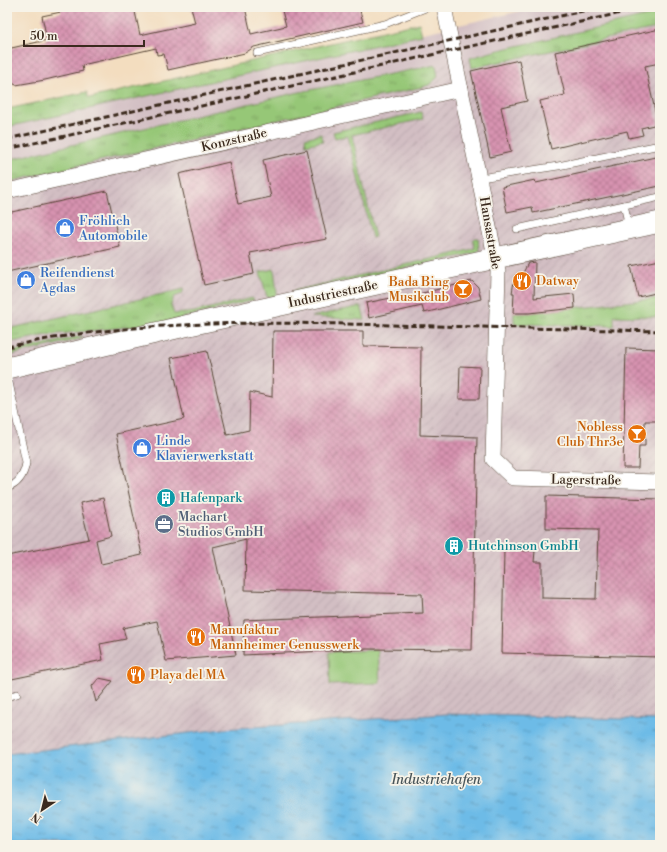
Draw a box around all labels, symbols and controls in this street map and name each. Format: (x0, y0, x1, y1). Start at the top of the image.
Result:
scale bar (24, 22, 144, 48)
text: 50 m (30, 29, 58, 44)
street label: Konzstraße (200, 125, 269, 155)
street label: Hansastraße (476, 195, 504, 271)
place label: Fröhlich Automobile (78, 213, 148, 244)
shop icon: Fröhlich Automobile (54, 217, 76, 239)
place label: Reifendienst Agdas (39, 265, 115, 296)
shop icon: Reifendienst Agdas (15, 269, 37, 291)
restaurant icon: Datway (511, 270, 533, 292)
place label: Datway (536, 273, 580, 289)
place label: Bada Bing Musikclub (388, 274, 449, 305)
street label: Industriestraße (287, 277, 380, 311)
bar icon: Bada Bing Musikclub (452, 278, 474, 300)
place label: Nobless Club Thr3e (557, 419, 623, 450)
bar icon: Nobless Club Thr3e (626, 423, 648, 445)
place label: Linde Klavierwerkstatt (156, 433, 254, 464)
shop icon: Linde Klavierwerkstatt (131, 437, 153, 459)
street label: Lagerstraße (551, 471, 622, 489)
building icon: Hafenpark (155, 487, 177, 509)
place label: Hafenpark (180, 490, 243, 506)
place label: Machart Studios GmbH (178, 509, 264, 540)
office icon: Machart Studios GmbH (153, 513, 175, 535)
building icon: Hutchinson GmbH (443, 535, 465, 557)
place label: Hutchinson GmbH (468, 538, 579, 554)
place label: Manufaktur Mannheimer Genusswerk (210, 622, 360, 653)
restaurant icon: Manufaktur Mannheimer Genusswerk (185, 626, 207, 648)
restaurant icon: Playa del MA (125, 664, 147, 686)
place label: Playa del MA (150, 667, 227, 683)
water label: Industriehafen (390, 771, 481, 789)
north arrow (22, 790, 62, 830)
text: N (29, 809, 44, 826)

